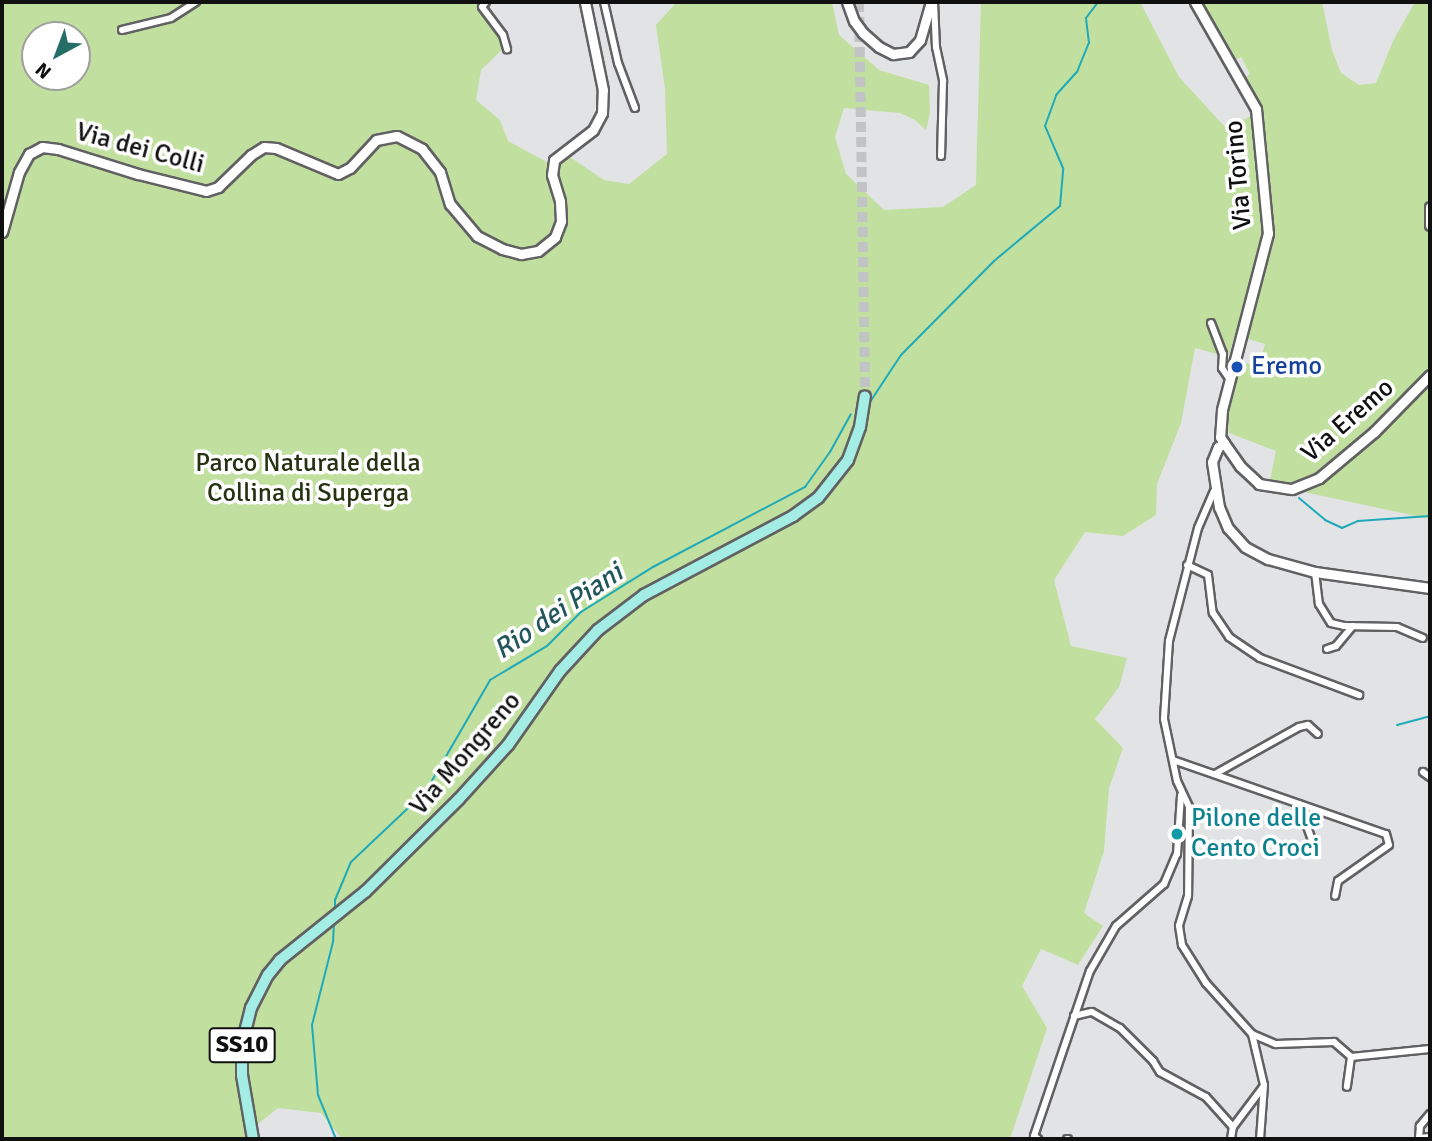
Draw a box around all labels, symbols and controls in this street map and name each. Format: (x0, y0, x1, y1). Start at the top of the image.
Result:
north arrow (21, 21, 91, 91)
text: N (31, 57, 56, 84)
street label: Via dei Colli (73, 117, 207, 181)
street label: Via Torino (1219, 119, 1259, 231)
place label: Eremo (1251, 351, 1322, 383)
marker: Eremo (1229, 359, 1245, 375)
street label: Via Eremo (1296, 373, 1400, 469)
park label: Parco Naturale della Collina di Superga (195, 448, 421, 510)
water label: Rio dei Piani (487, 556, 629, 666)
street label: Via Mongreno (404, 686, 528, 822)
place label: Pilone delle Cento Croci (1191, 803, 1321, 864)
marker: Pilone delle Cento Croci (1169, 826, 1185, 842)
road number: SS10 (207, 1024, 277, 1065)

